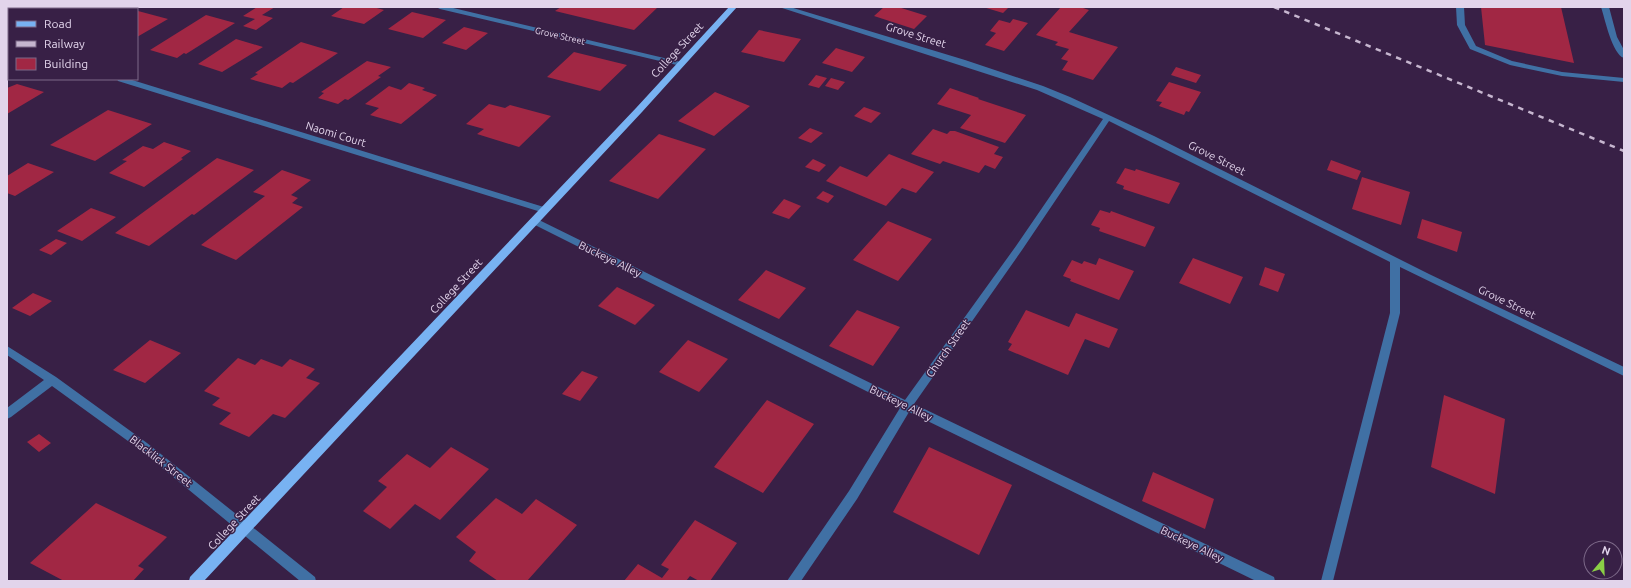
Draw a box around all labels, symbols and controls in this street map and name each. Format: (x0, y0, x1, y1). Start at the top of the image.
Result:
legend (8, 8, 138, 80)
text: Road (44, 17, 72, 30)
street label: College Street (649, 20, 706, 80)
street label: Grove Street (884, 20, 948, 50)
street label: Grove Street (534, 25, 586, 47)
text: Railway (44, 37, 85, 50)
text: Building (44, 57, 88, 70)
street label: Naomi Court (304, 119, 368, 149)
street label: Grove Street (1186, 138, 1248, 178)
street label: Buckeye Alley (577, 239, 644, 280)
street label: College Street (428, 256, 485, 316)
street label: Grove Street (1476, 283, 1538, 321)
street label: Church Street (924, 316, 973, 379)
street label: Buckeye Alley (868, 383, 935, 424)
street label: Blacklick Street (127, 433, 195, 489)
street label: College Street (206, 492, 263, 552)
street label: Buckeye Alley (1159, 524, 1226, 565)
north arrow (1583, 540, 1623, 580)
text: N (1600, 544, 1612, 558)

